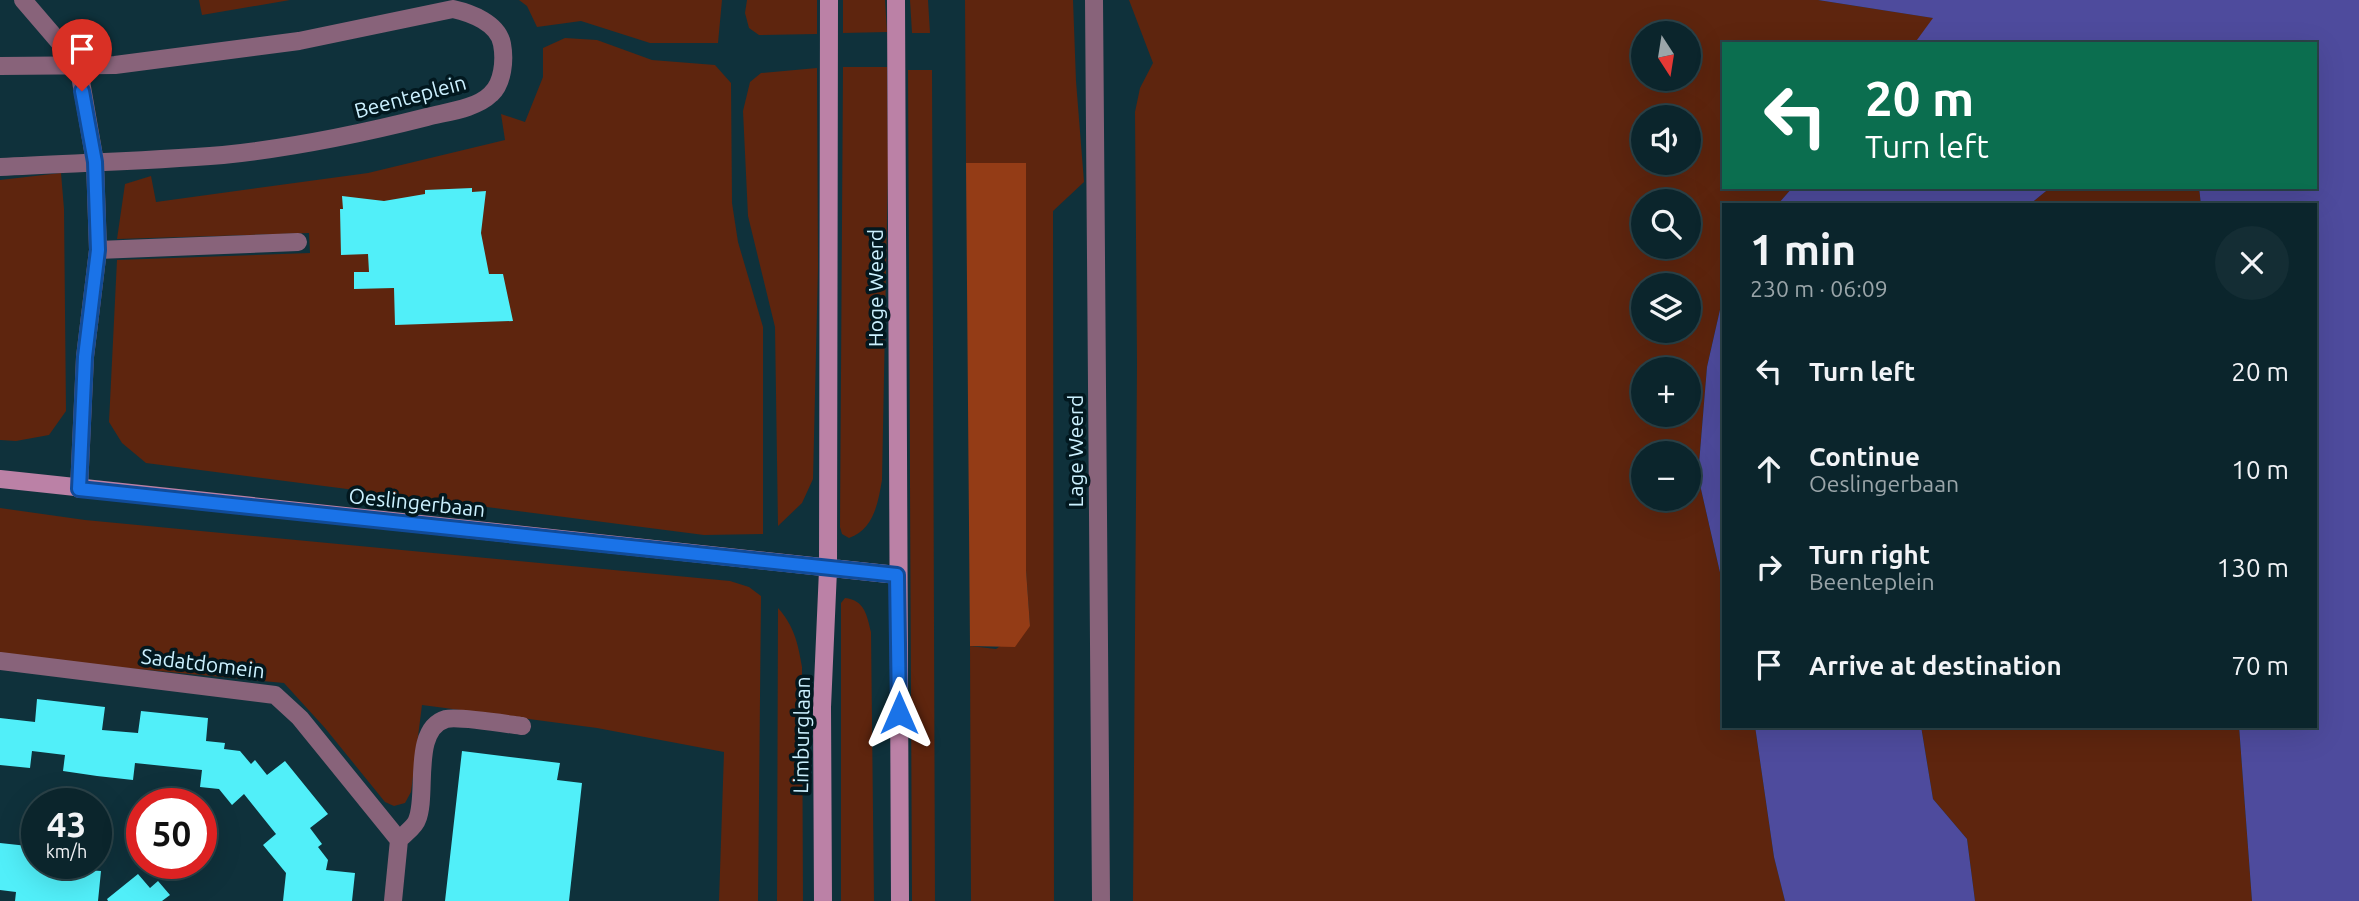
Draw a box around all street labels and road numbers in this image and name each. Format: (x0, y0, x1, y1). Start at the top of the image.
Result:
street label: Beenteplein (351, 70, 469, 122)
street label: Hoge Weerd (863, 229, 887, 347)
street label: Lage Weerd (1063, 395, 1087, 507)
street label: Oeslingerbaan (348, 483, 486, 521)
street label: Sadatdomein (140, 644, 266, 682)
street label: Limburglaan (788, 676, 814, 794)

